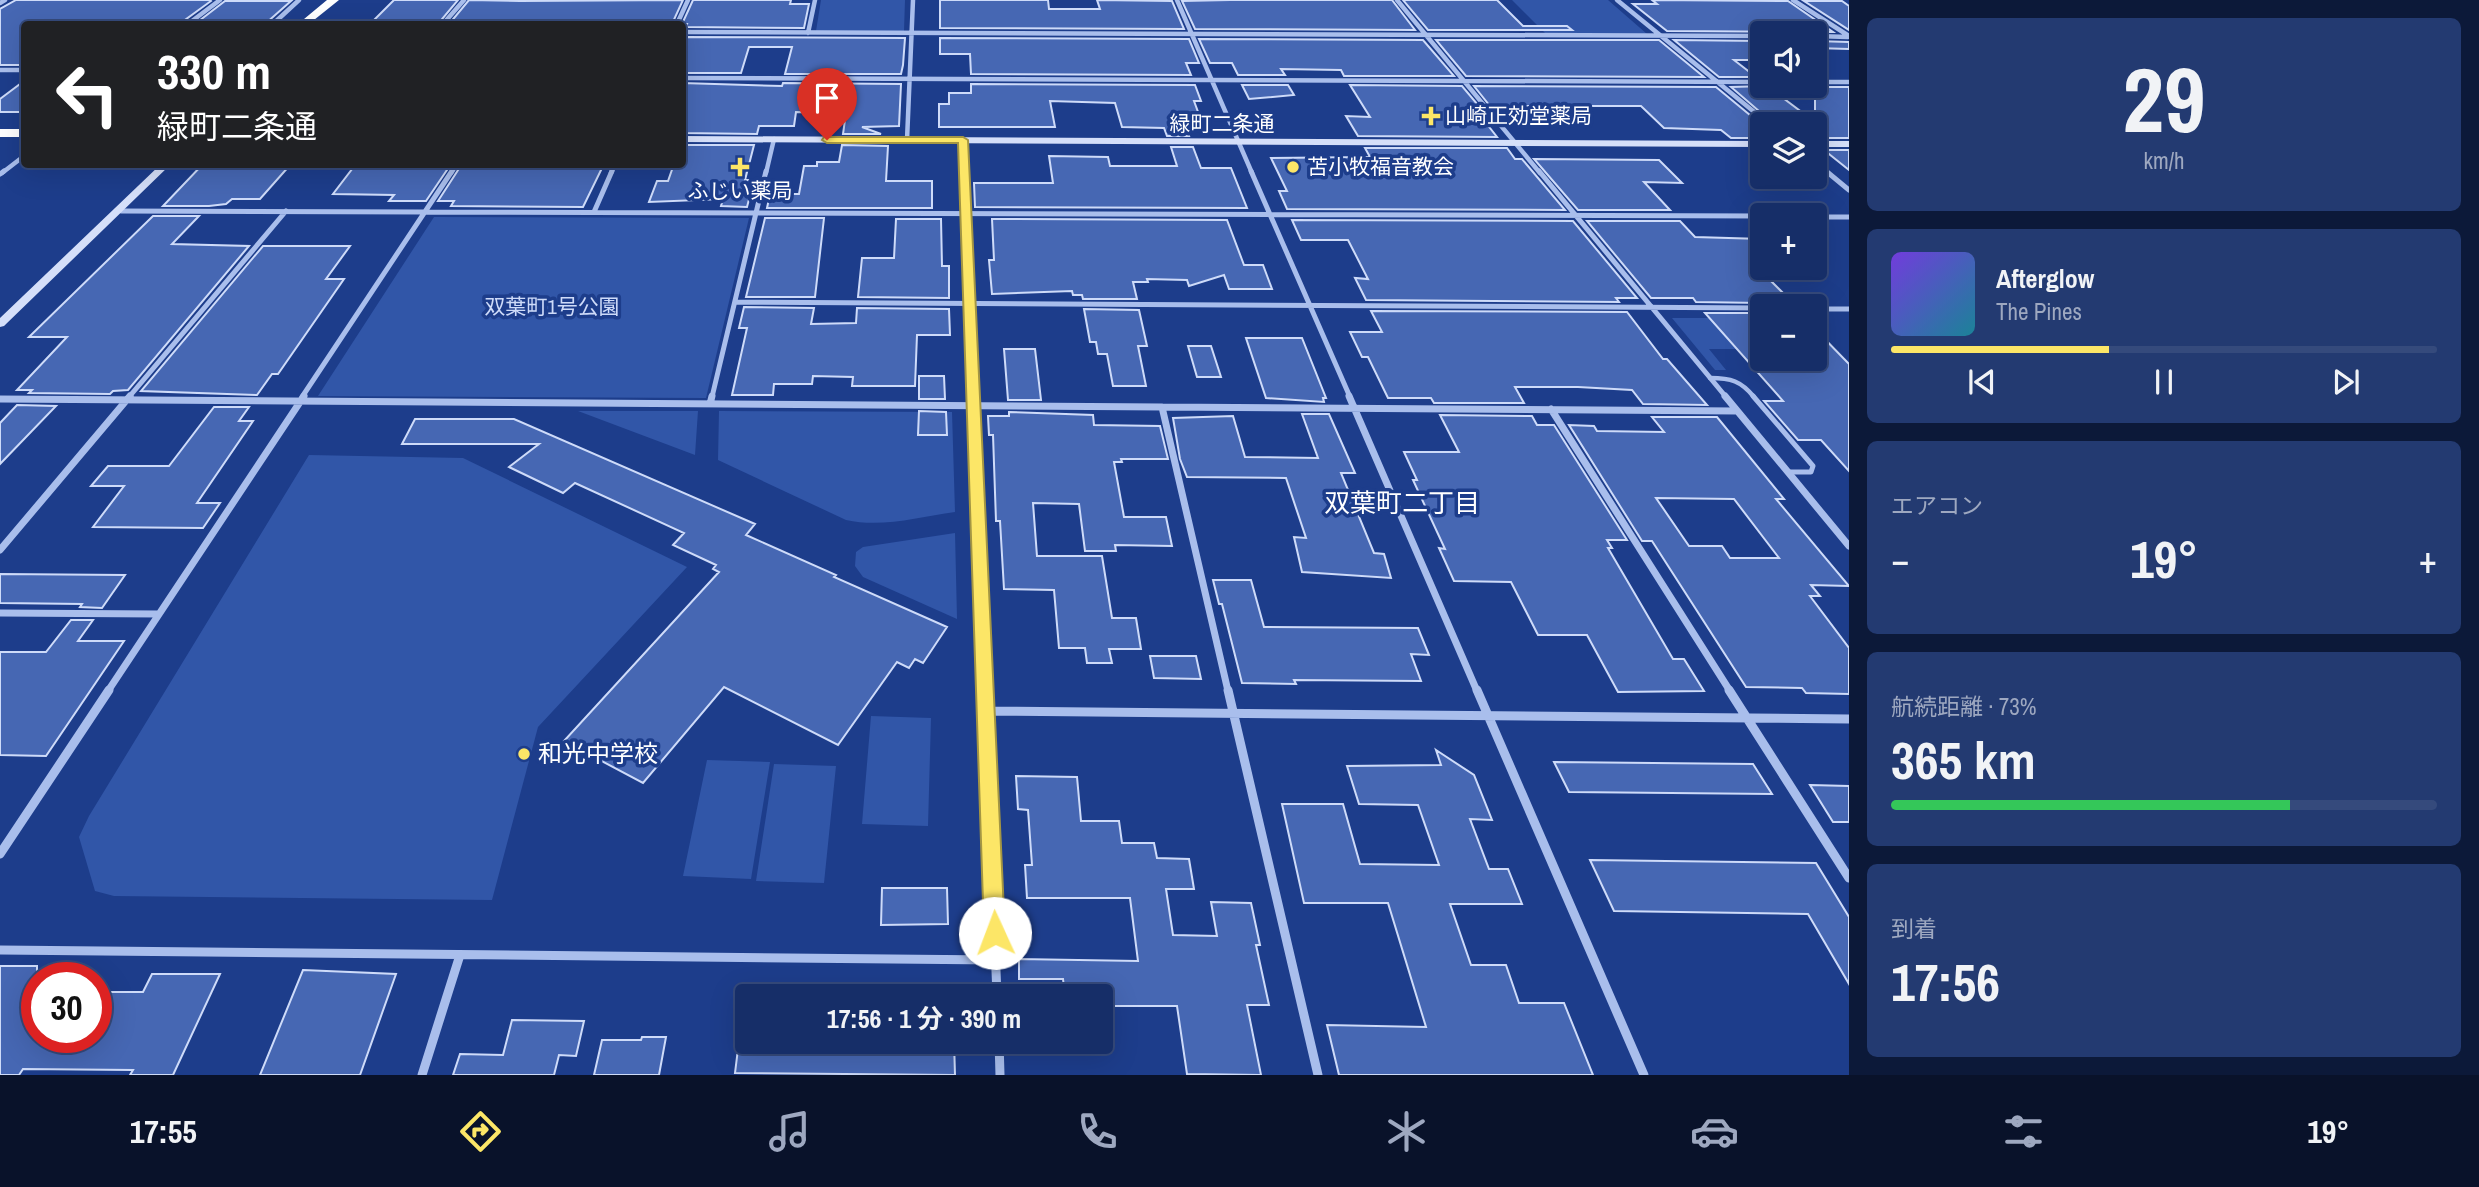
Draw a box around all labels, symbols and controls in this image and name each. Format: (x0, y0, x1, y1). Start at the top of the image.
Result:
map controls (1750, 21, 1827, 371)
button: sound (1750, 21, 1827, 98)
text: 330 m (157, 38, 271, 104)
text: 29 (2123, 38, 2206, 160)
icon: left (42, 49, 133, 140)
pin (797, 68, 857, 140)
icon: arrive (808, 79, 846, 117)
place label: 山崎正効堂薬局 (1445, 101, 1592, 130)
text: 緑町二条通 (157, 105, 317, 148)
marker: 山崎正効堂薬局 (1423, 108, 1439, 124)
street label: 緑町二条通 (1170, 109, 1275, 138)
button: layers (1750, 112, 1827, 189)
text: km/h (2144, 145, 2184, 176)
place label: 苫小牧福音教会 (1307, 152, 1454, 181)
marker: ふじい薬局 (732, 159, 748, 175)
marker: 苫小牧福音教会 (1285, 159, 1301, 175)
place label: ふじい薬局 (688, 176, 793, 205)
button: + (1750, 203, 1827, 280)
text: Afterglow (1996, 261, 2094, 296)
park label: 双葉町1号公園 (484, 292, 620, 321)
button: − (1750, 294, 1827, 371)
text: The Pines (1996, 296, 2082, 327)
icon: previous (1963, 363, 2001, 401)
icon: pause (2145, 363, 2183, 401)
icon: next (2327, 363, 2365, 401)
district label: 双葉町二丁目 (1324, 485, 1480, 520)
text: エアコン (1891, 490, 1983, 521)
text: 19° (2130, 524, 2198, 594)
text: − (1891, 534, 1909, 585)
text: + (2419, 534, 2437, 585)
text: 航続距離 · 73% (1891, 691, 2036, 722)
text: 365 km (1891, 725, 2036, 795)
place label: 和光中学校 (538, 737, 658, 769)
marker: 和光中学校 (516, 746, 532, 762)
position arrow (958, 896, 1032, 970)
text: 到着 (1891, 913, 1937, 944)
text: 17:56 (1891, 947, 2000, 1017)
speed limit sign: 30 (21, 962, 112, 1053)
text: 17:56 · 1 分 · 390 m (827, 1001, 1021, 1036)
icon: directions (456, 1107, 505, 1156)
icon: music (765, 1107, 814, 1156)
icon: phone (1073, 1107, 1122, 1156)
icon: climate (1382, 1107, 1431, 1156)
icon: car (1690, 1107, 1739, 1156)
icon: filters (1999, 1107, 2048, 1156)
text: 17:55 (130, 1110, 197, 1153)
text: 19° (2307, 1110, 2349, 1153)

